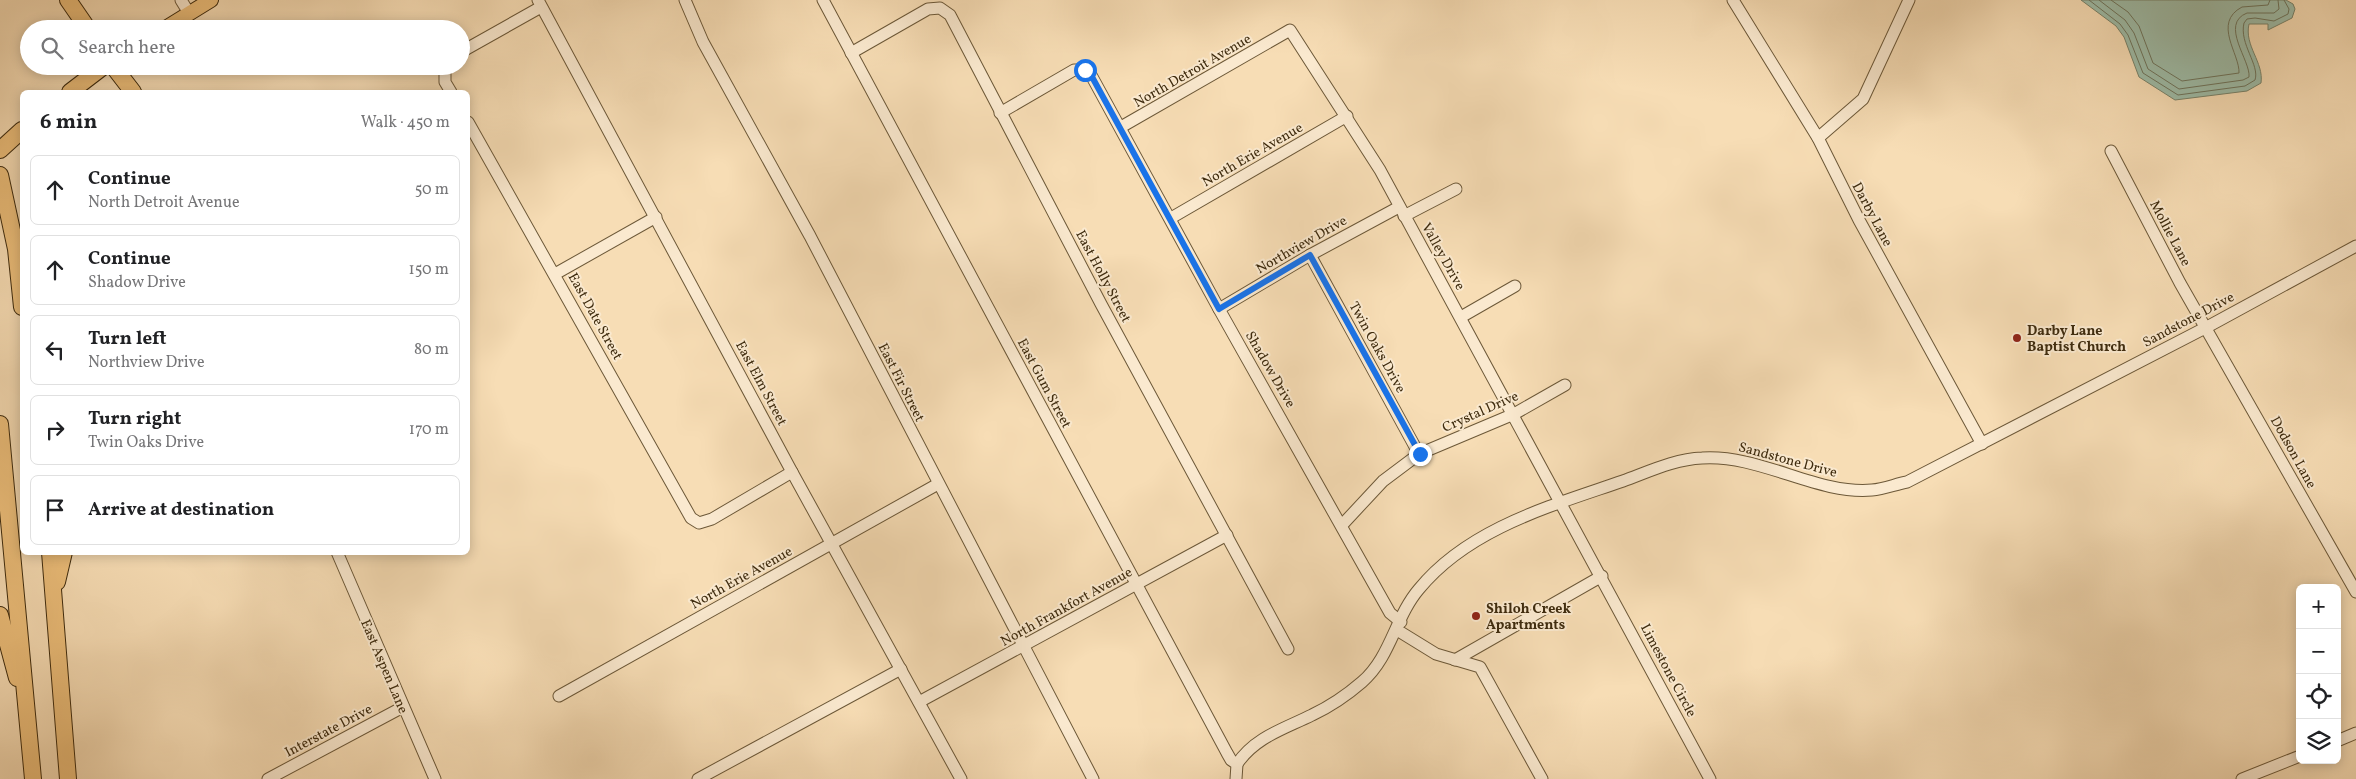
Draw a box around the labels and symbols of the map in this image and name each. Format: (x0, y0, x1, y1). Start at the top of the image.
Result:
street label: North Detroit Avenue (1131, 30, 1255, 113)
route start (1074, 59, 1097, 82)
street label: North Erie Avenue (1199, 119, 1307, 192)
street label: Darby Lane (1847, 179, 1897, 251)
street label: Mollie Lane (2144, 198, 2195, 270)
street label: Northview Drive (1253, 211, 1351, 279)
street label: Valley Drive (1416, 220, 1469, 294)
street label: East Holly Street (1070, 227, 1135, 326)
street label: East Date Street (563, 270, 627, 364)
street label: Sandstone Drive (2140, 288, 2238, 352)
street label: Twin Oaks Drive (1344, 299, 1410, 397)
place label: Darby Lane Baptist Church (2027, 322, 2126, 357)
street label: Shadow Drive (1240, 328, 1300, 412)
marker: Darby Lane Baptist Church (2011, 332, 2023, 344)
street label: East Gum Street (1012, 335, 1075, 432)
street label: East Elm Street (730, 338, 791, 430)
street label: East Fir Street (873, 340, 929, 425)
street label: Crystal Drive (1439, 387, 1522, 438)
street label: Dodson Lane (2265, 413, 2321, 493)
street label: Sandstone Drive (1736, 438, 1839, 483)
route end (1409, 443, 1432, 466)
street label: North Erie Avenue (687, 542, 796, 614)
street label: North Frankfort Avenue (998, 563, 1136, 651)
place label: Shiloh Creek Apartments (1486, 600, 1571, 635)
marker: Shiloh Creek Apartments (1470, 610, 1482, 622)
street label: East Aspen Lane (355, 617, 412, 717)
street label: Limestone Circle (1635, 621, 1700, 721)
street label: Interstate Drive (282, 700, 376, 762)

